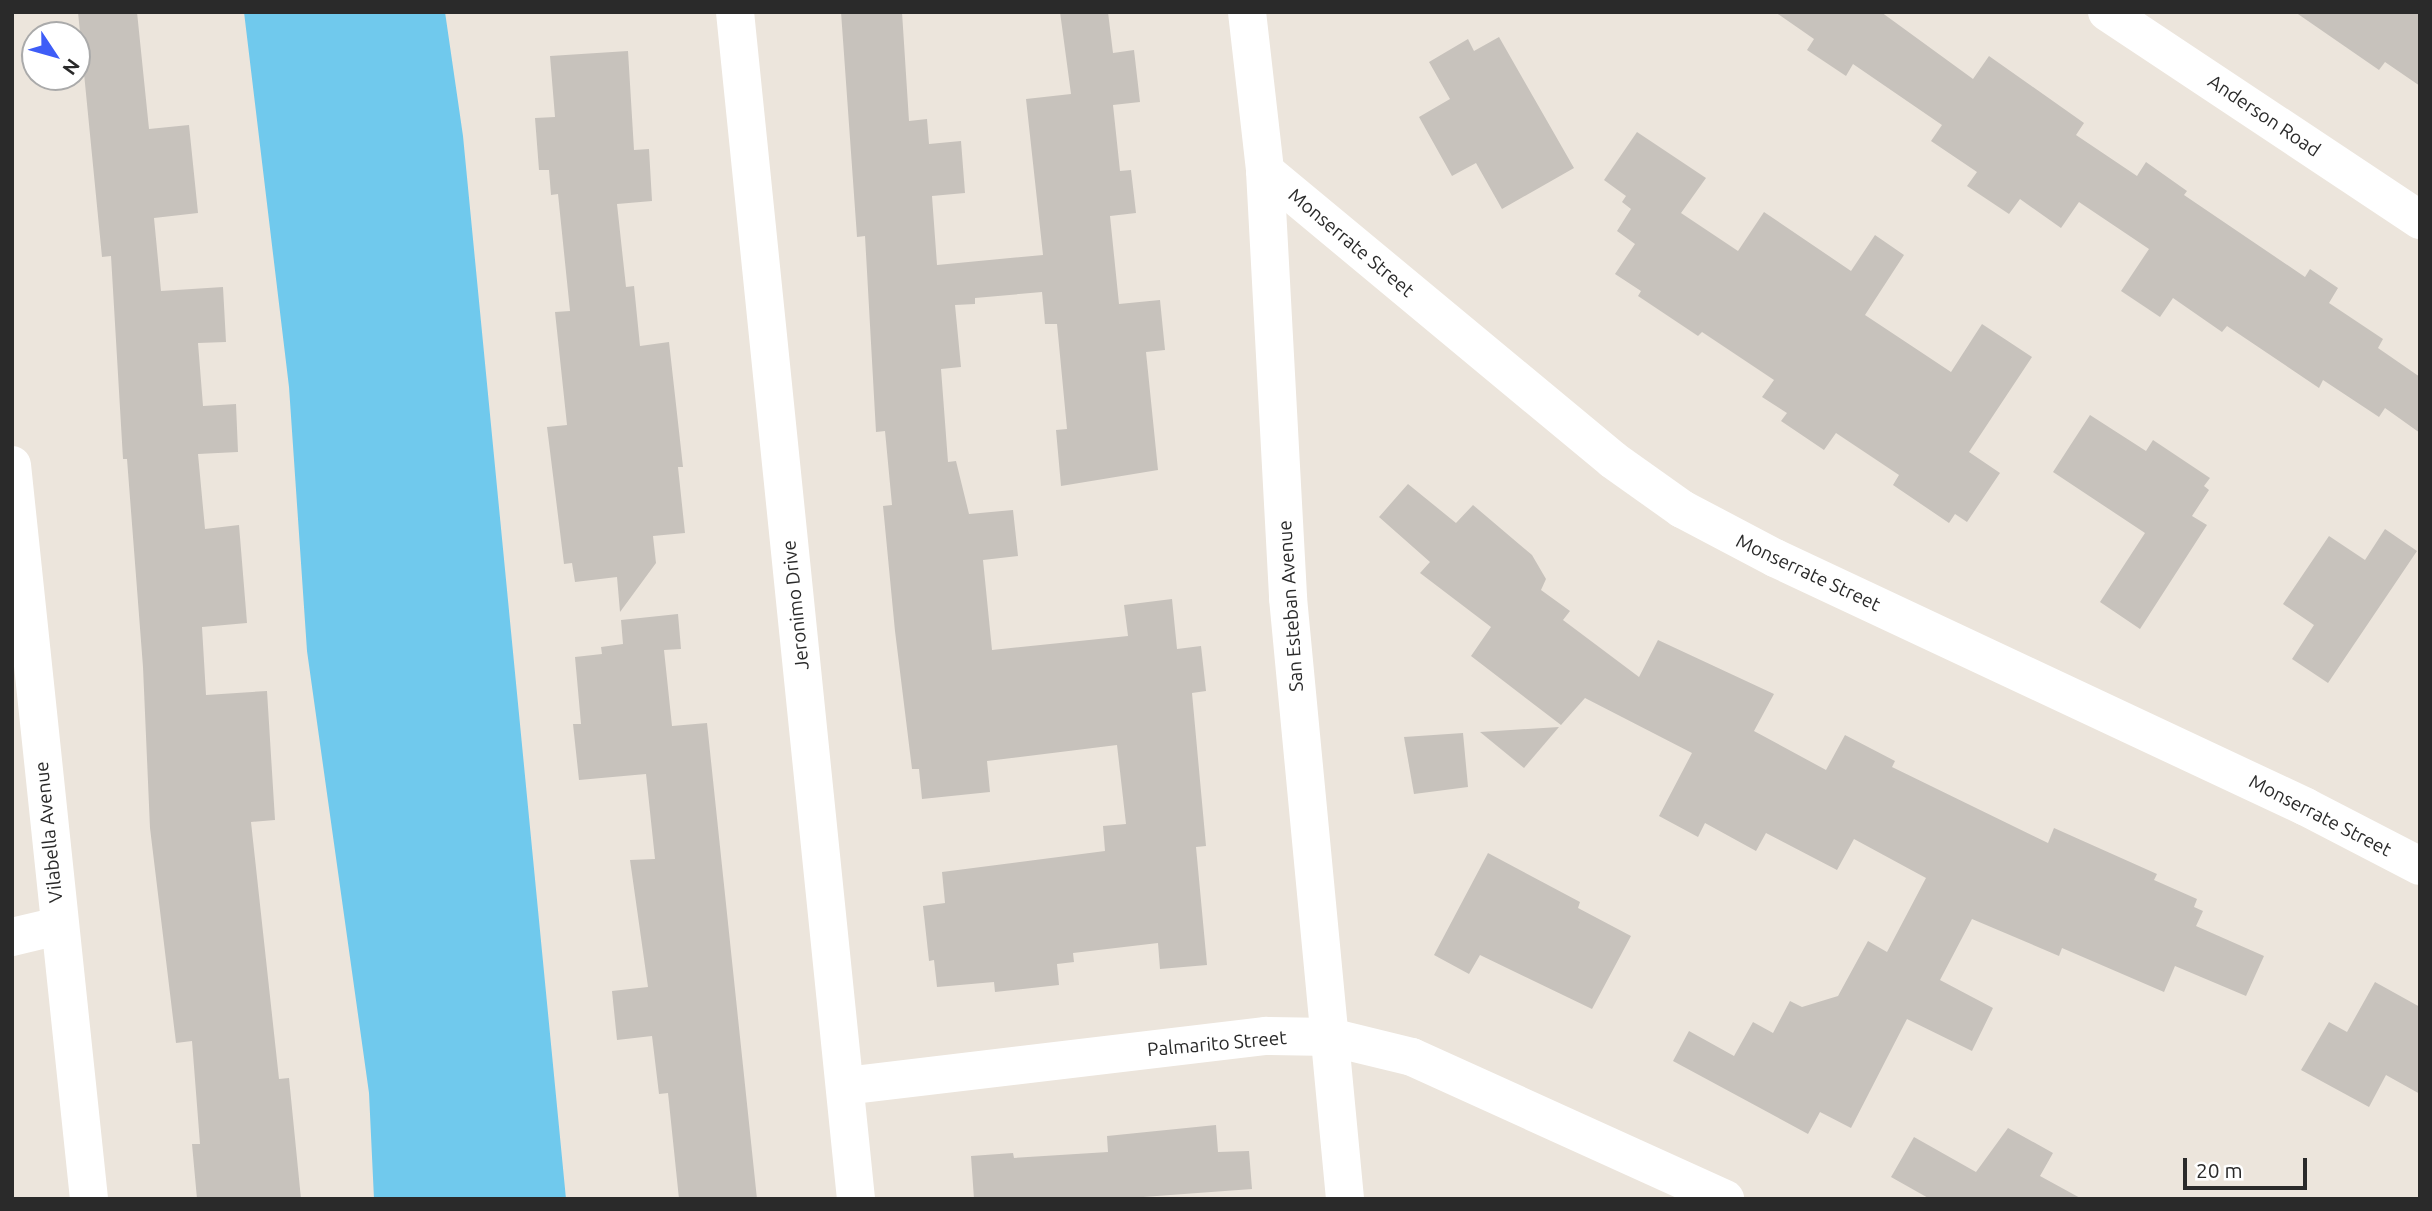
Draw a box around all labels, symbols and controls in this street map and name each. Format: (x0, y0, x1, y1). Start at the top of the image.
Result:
north arrow (21, 21, 91, 91)
text: N (58, 55, 84, 79)
street label: Anderson Road (2204, 70, 2324, 162)
street label: Monserrate Street (1284, 184, 1418, 302)
street label: San Esteban Avenue (1274, 519, 1308, 693)
street label: Monserrate Street (1732, 530, 1884, 616)
street label: Jeronimo Drive (778, 539, 814, 671)
street label: Vilabella Avenue (30, 760, 68, 904)
street label: Monserrate Street (2245, 770, 2395, 862)
street label: Palmarito Street (1146, 1027, 1288, 1061)
scale bar (2187, 1144, 2311, 1188)
text: 20 m (2196, 1158, 2243, 1182)

